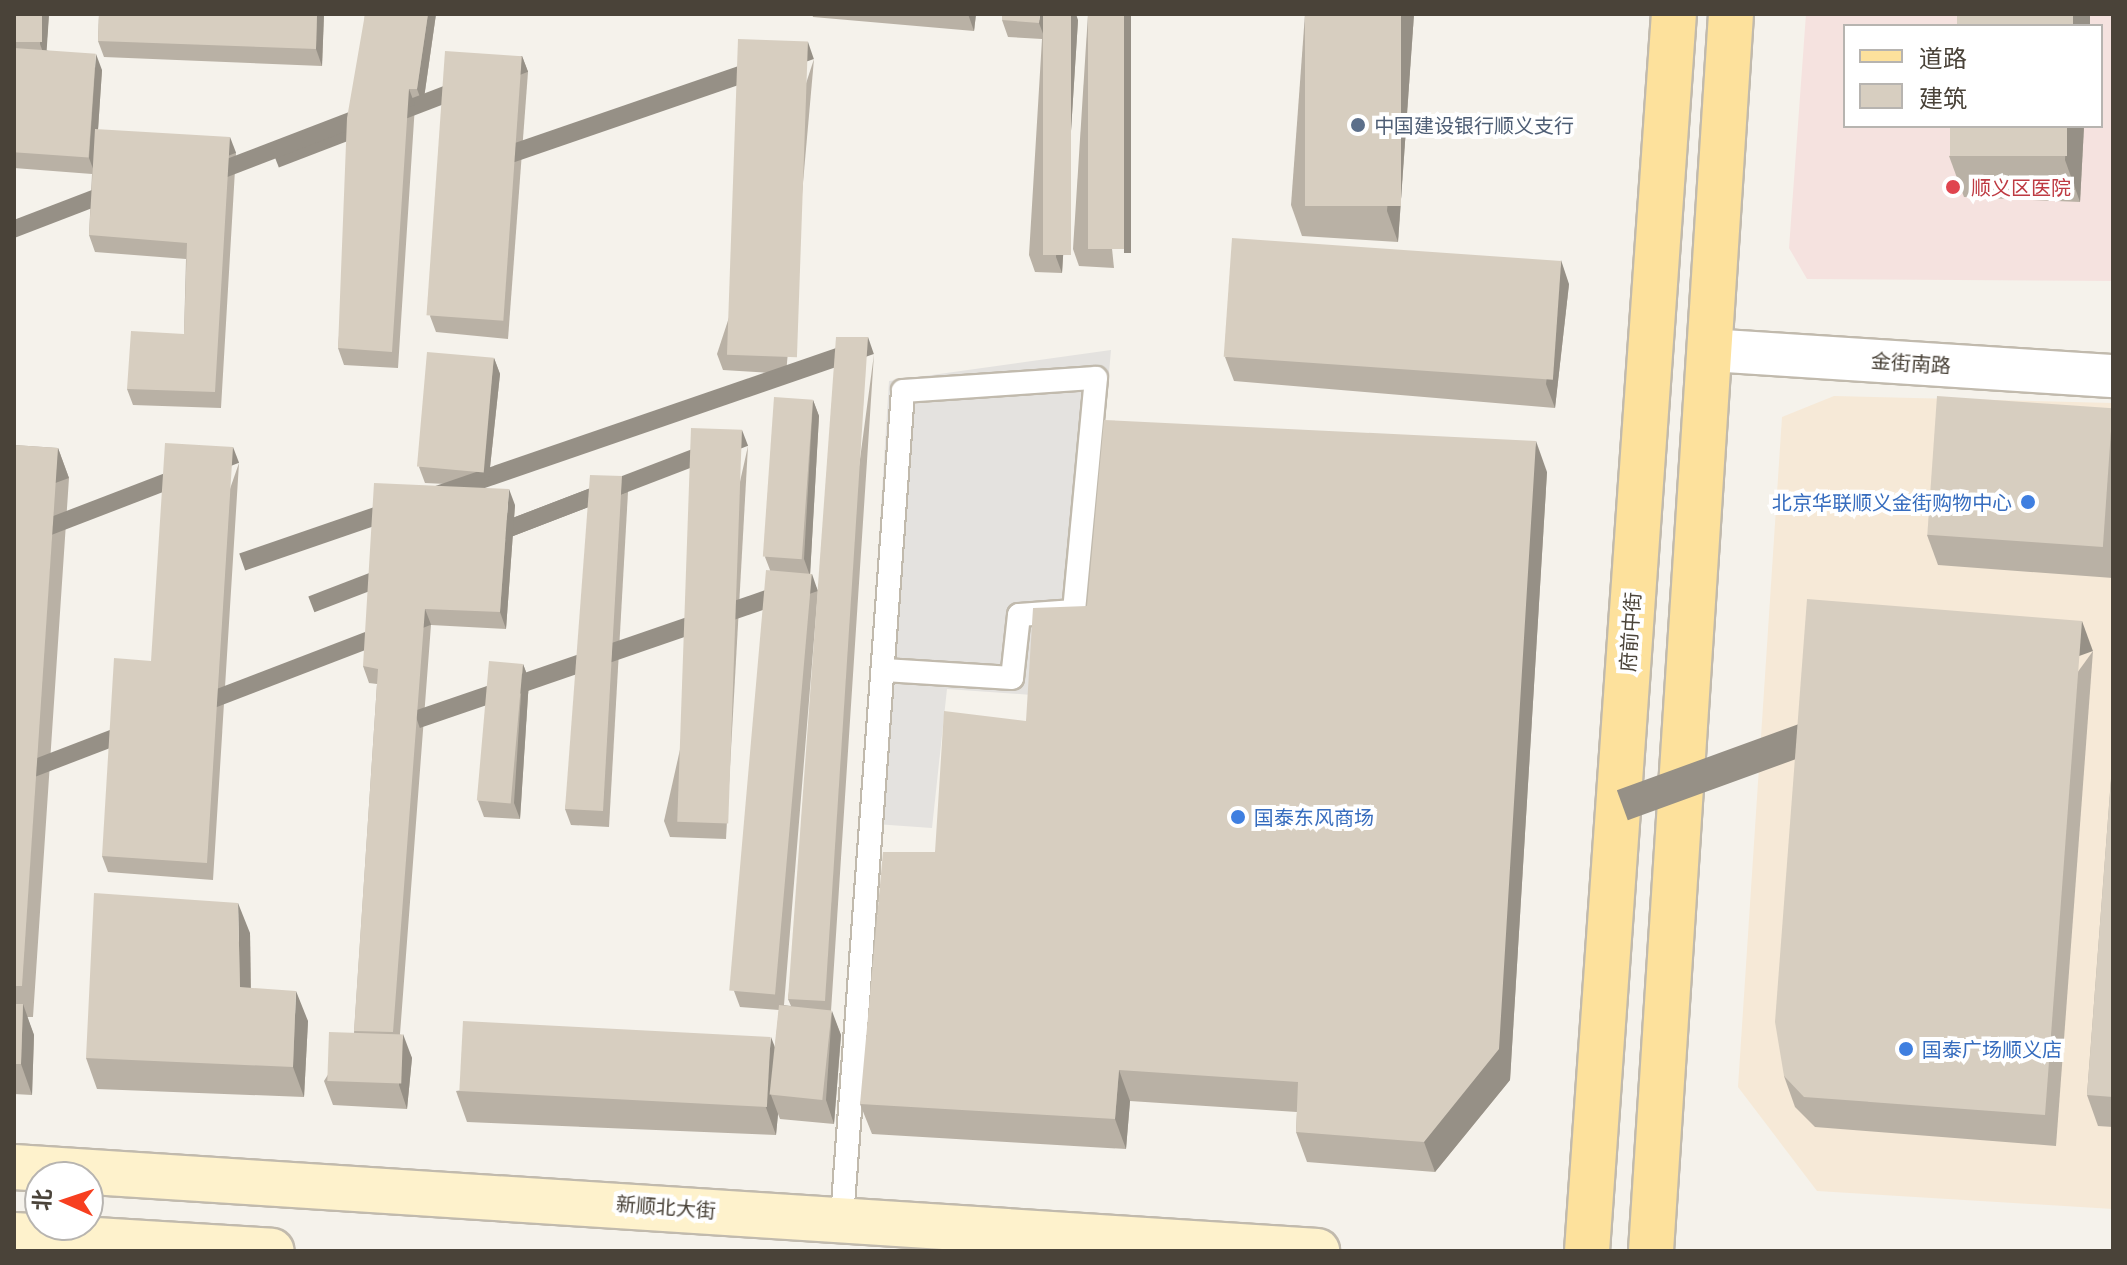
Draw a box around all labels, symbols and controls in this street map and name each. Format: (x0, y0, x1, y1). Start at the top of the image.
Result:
legend (1843, 24, 2103, 128)
text: 道路 (1919, 43, 1967, 73)
text: 建筑 (1919, 83, 1967, 113)
place label: 中国建设银行顺义支行 (1374, 113, 1574, 137)
marker: 中国建设银行顺义支行 (1349, 116, 1367, 134)
place label: 顺义区医院 (1971, 175, 2071, 199)
marker: 顺义区医院 (1942, 176, 1964, 198)
street label: 金街南路 (1870, 348, 1952, 378)
place label: 北京华联顺义金街购物中心 (1772, 490, 2012, 514)
marker: 北京华联顺义金街购物中心 (2019, 493, 2037, 511)
street label: 府前中街 (1615, 591, 1645, 673)
place label: 国泰东风商场 (1254, 805, 1374, 829)
marker: 国泰东风商场 (1229, 808, 1247, 826)
place label: 国泰广场顺义店 (1922, 1037, 2062, 1061)
marker: 国泰广场顺义店 (1897, 1040, 1915, 1058)
north arrow (24, 1161, 104, 1241)
text: 北 (27, 1188, 57, 1212)
street label: 新顺北大街 (615, 1192, 717, 1222)

